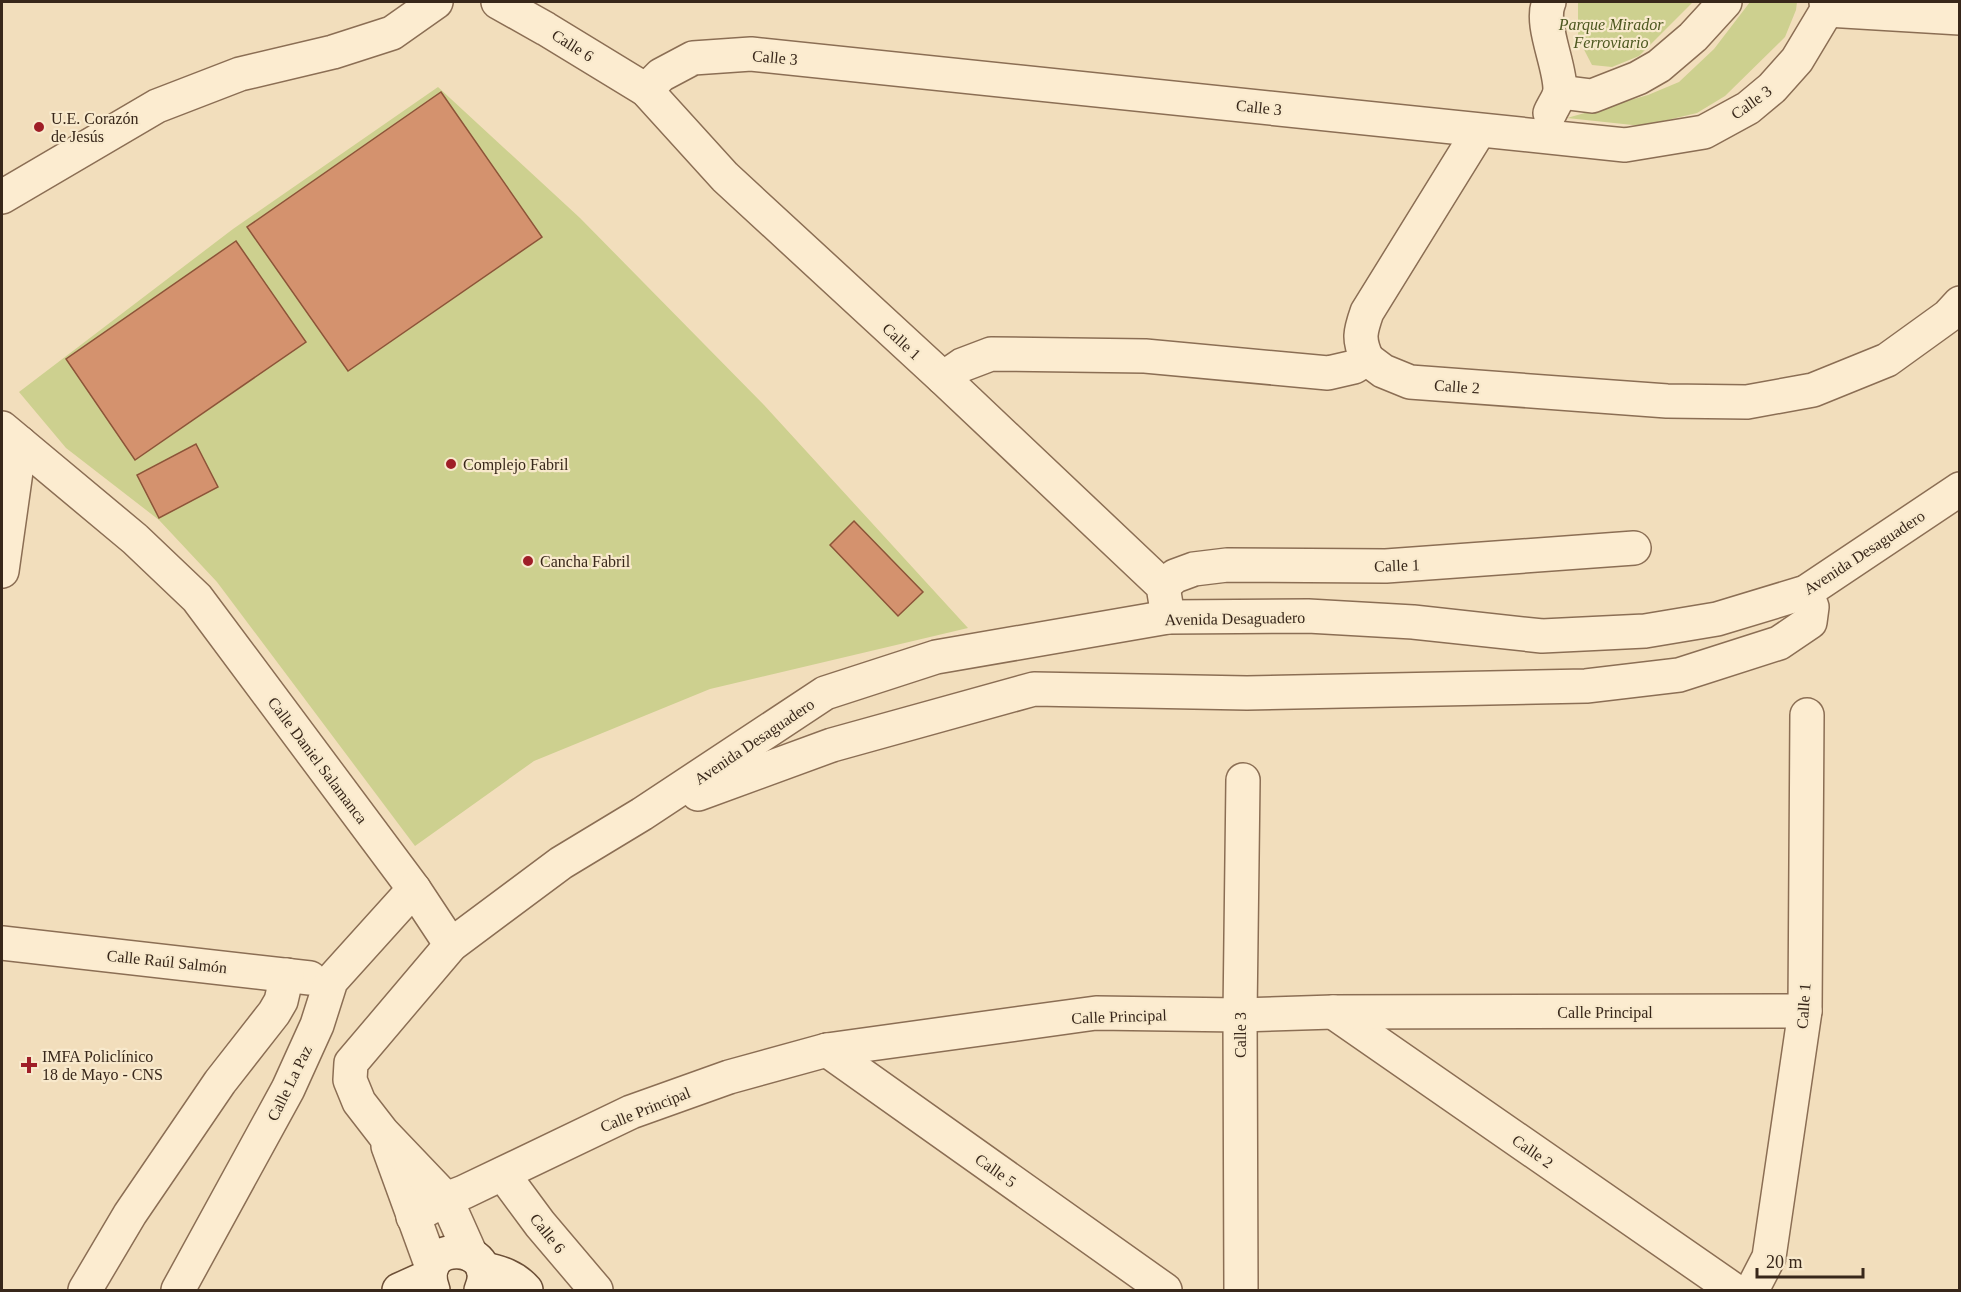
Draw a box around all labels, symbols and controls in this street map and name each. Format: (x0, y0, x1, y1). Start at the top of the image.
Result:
park label: Parque Mirador Ferroviario (1558, 16, 1664, 51)
street label: Calle 6 (549, 26, 597, 65)
street label: Calle 3 (751, 47, 798, 68)
street label: Calle 3 (1728, 82, 1775, 123)
street label: Calle 3 (1235, 97, 1283, 118)
place label: U.E. Corazón de Jesús (51, 110, 139, 145)
marker: U.E. Corazón de Jesús (32, 120, 46, 134)
street label: Calle 1 (879, 320, 924, 363)
street label: Calle 2 (1434, 376, 1480, 397)
place label: Complejo Fabril (463, 456, 569, 474)
marker: Complejo Fabril (444, 457, 458, 471)
street label: Avenida Desaguadero (1801, 507, 1928, 599)
place label: Cancha Fabril (540, 553, 631, 570)
marker: Cancha Fabril (521, 554, 535, 568)
street label: Calle 1 (1374, 556, 1420, 575)
street label: Avenida Desaguadero (1165, 609, 1305, 629)
street label: Calle Daniel Salamanca (265, 694, 371, 827)
street label: Avenida Desaguadero (691, 695, 818, 789)
street label: Calle Raúl Salmón (106, 947, 228, 976)
street label: Calle 1 (1793, 983, 1814, 1029)
street label: Calle Principal (1557, 1004, 1653, 1022)
street label: Calle Principal (1071, 1006, 1168, 1028)
street label: Calle 3 (1232, 1012, 1249, 1058)
street label: Calle La Paz (264, 1043, 315, 1124)
place label: IMFA Policlínico 18 de Mayo - CNS (42, 1048, 163, 1084)
marker: IMFA Policlínico 18 de Mayo - CNS (20, 1056, 38, 1074)
street label: Calle Principal (598, 1083, 694, 1136)
street label: Calle 2 (1509, 1131, 1556, 1171)
street label: Calle 5 (972, 1150, 1019, 1190)
street label: Calle 6 (527, 1210, 569, 1256)
scale bar (1757, 1241, 1864, 1279)
text: 20 m (1766, 1252, 1803, 1272)

